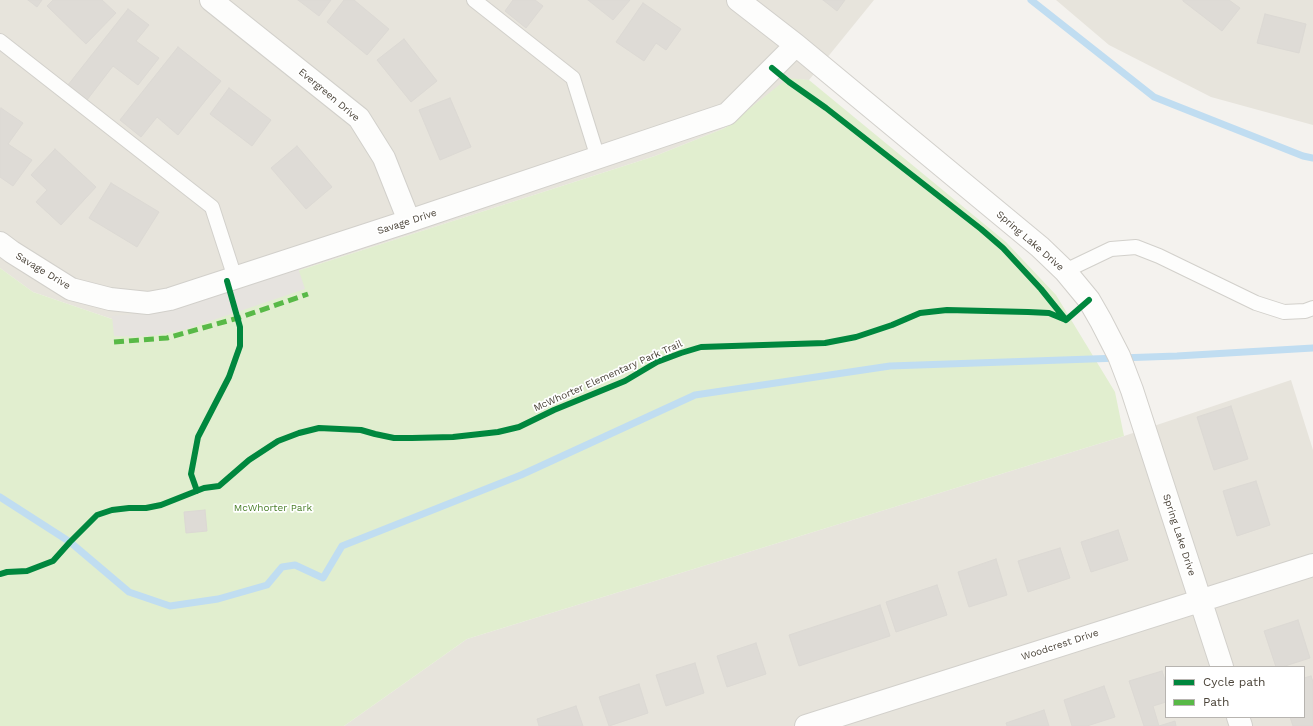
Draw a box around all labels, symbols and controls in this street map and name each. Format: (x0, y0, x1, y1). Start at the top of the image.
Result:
street label: Evergreen Drive (296, 66, 362, 124)
street label: Savage Drive (376, 207, 438, 237)
street label: Spring Lake Drive (994, 208, 1066, 274)
street label: Savage Drive (13, 250, 73, 292)
street label: McWhorter Elementary Park Trail (532, 338, 684, 414)
street label: Spring Lake Drive (1160, 493, 1198, 577)
park label: McWhorter Park (234, 502, 312, 514)
street label: Woodcrest Drive (1020, 627, 1100, 663)
legend (1165, 666, 1305, 718)
text: Cycle path (1203, 675, 1265, 689)
text: Path (1203, 695, 1229, 709)

